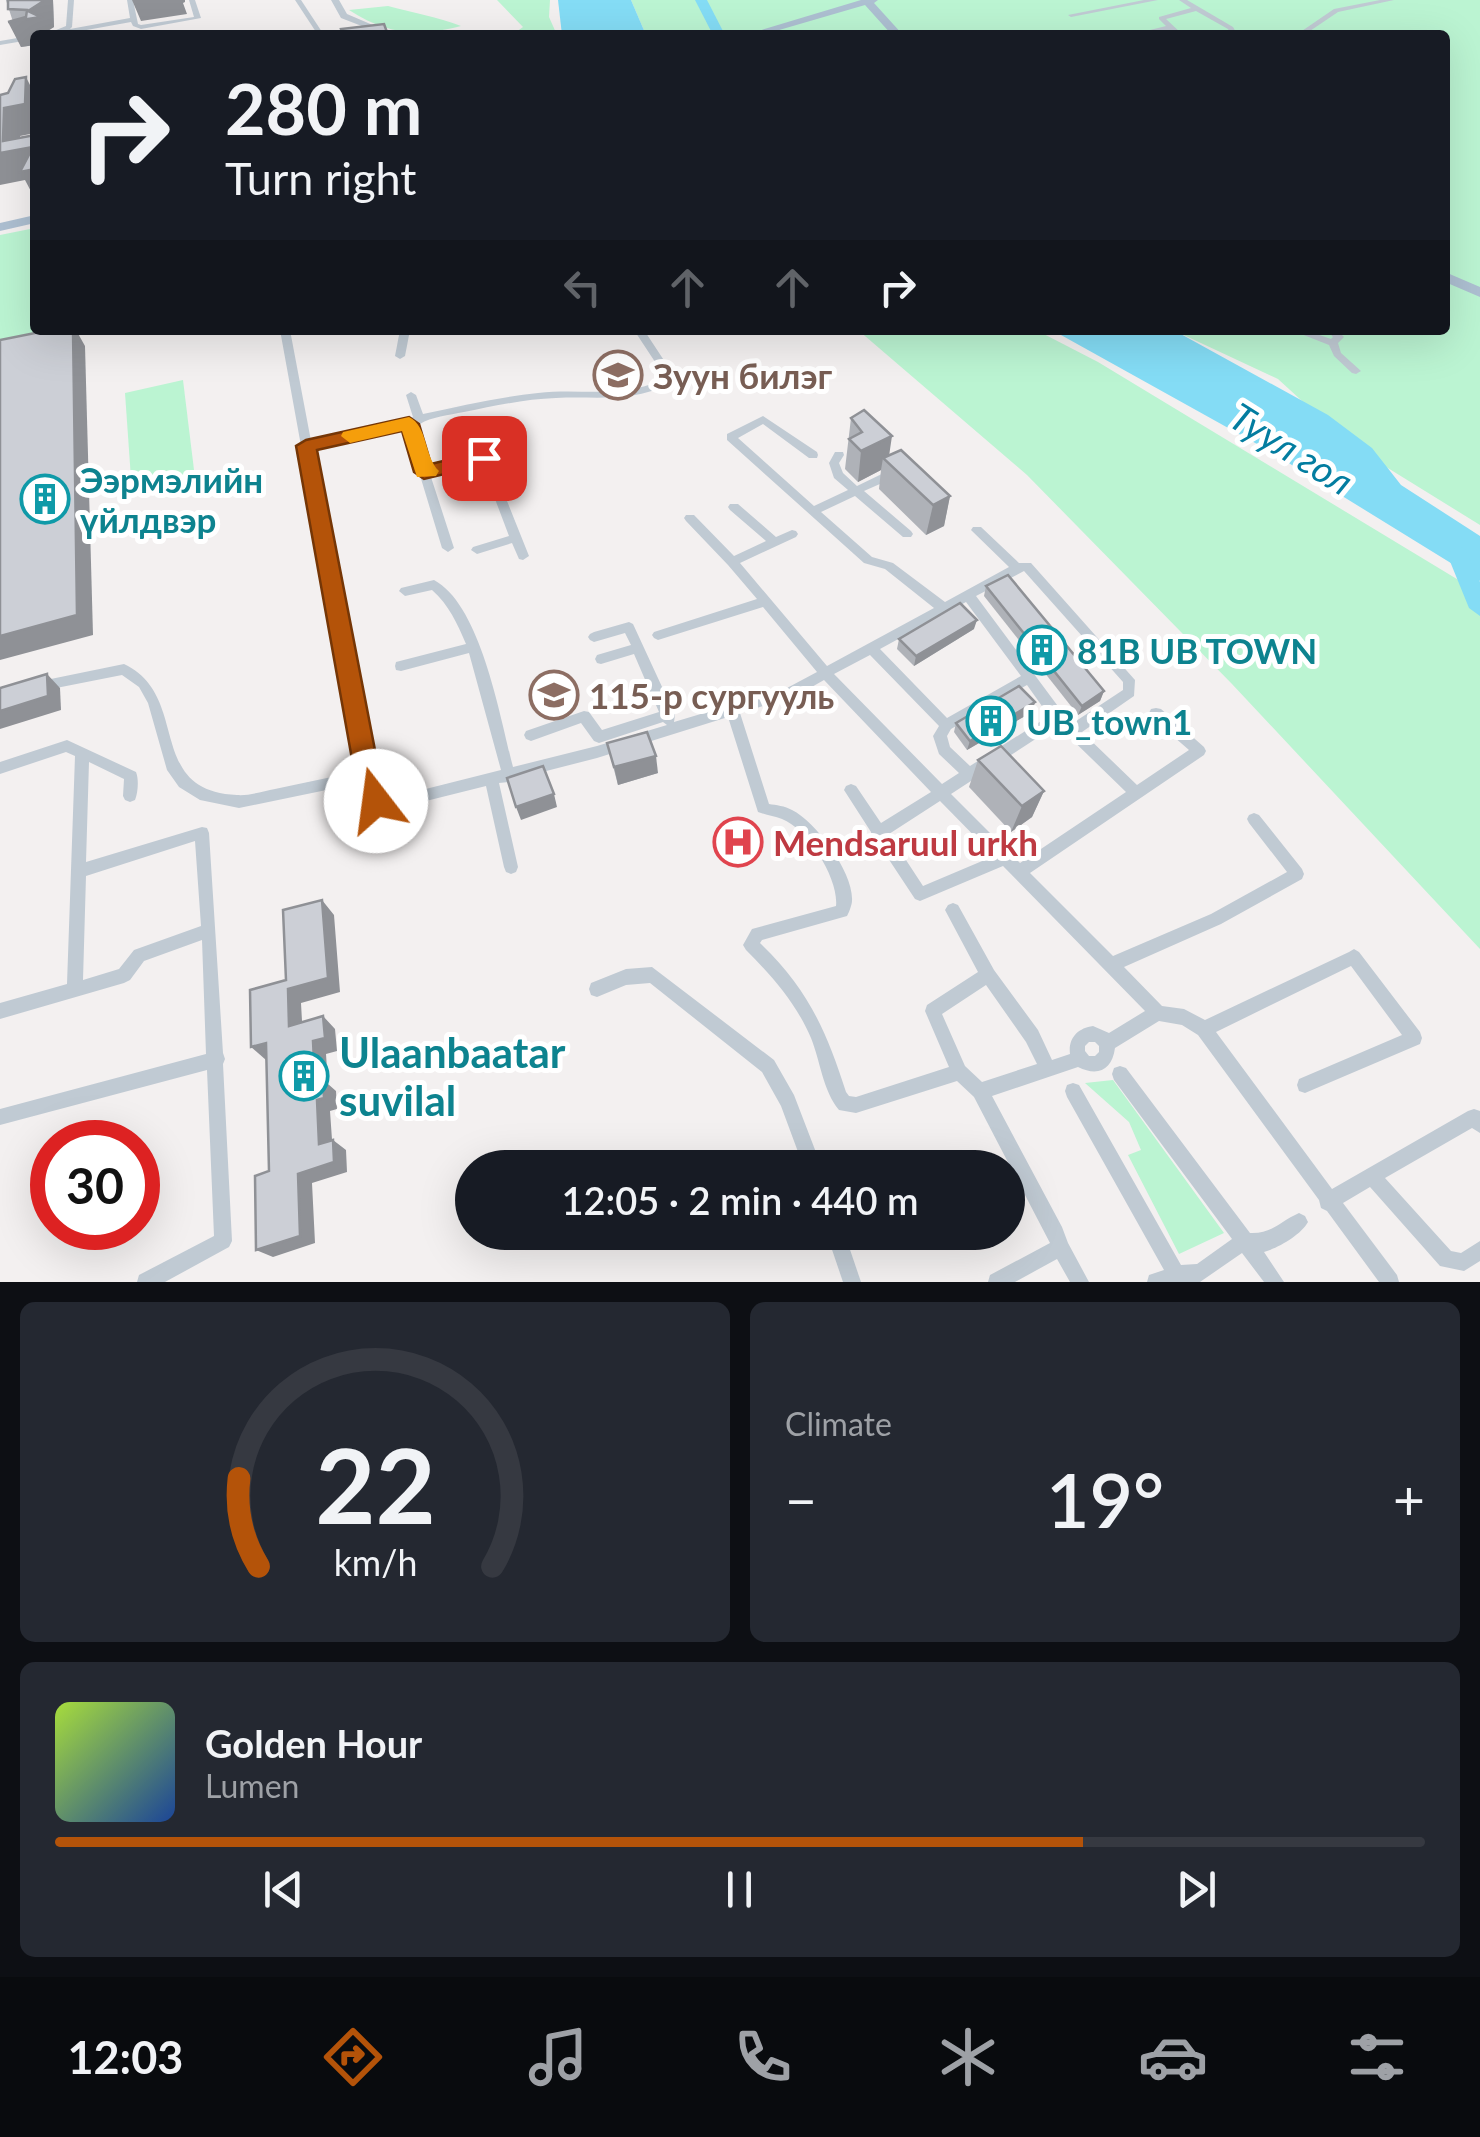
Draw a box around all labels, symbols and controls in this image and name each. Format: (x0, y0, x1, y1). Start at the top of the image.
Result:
text: 280 m (225, 66, 422, 150)
icon: right (60, 70, 190, 200)
text: Turn right (225, 151, 416, 205)
icon: left (555, 260, 610, 315)
icon: ahead (660, 260, 715, 315)
icon: ahead (765, 260, 820, 315)
icon: right (870, 260, 925, 315)
school or university icon: Зуун билэг (592, 349, 644, 401)
place label: Зуун билэг (653, 354, 833, 396)
water label: Туул гол (1222, 392, 1362, 504)
pin (442, 416, 527, 501)
icon: arrive (457, 431, 512, 486)
place label: Ээрмэлийн үйлдвэр (80, 458, 263, 540)
building icon: Ээрмэлийн үйлдвэр (19, 473, 71, 525)
building icon: 81В UB TOWN (1016, 624, 1068, 676)
place label: 81В UB TOWN (1077, 629, 1317, 671)
school or university icon: 115-р сургууль (528, 669, 580, 721)
place label: 115-р сургууль (589, 674, 834, 716)
building icon: UB_town1 (965, 695, 1017, 747)
place label: UB_town1 (1026, 700, 1192, 742)
position arrow (324, 749, 428, 853)
hospital icon: Mendsaruul urkh (712, 816, 764, 868)
place label: Mendsaruul urkh (773, 821, 1038, 863)
place label: Ulaanbaatar suvilal (339, 1027, 566, 1125)
building icon: Ulaanbaatar suvilal (278, 1050, 330, 1102)
speed limit sign: 30 (30, 1120, 160, 1250)
text: 12:05 · 2 min · 440 m (562, 1177, 918, 1223)
text: Climate (785, 1404, 892, 1443)
text: 22 (315, 1421, 435, 1546)
text: 19° (1046, 1454, 1164, 1544)
text: − (785, 1466, 817, 1532)
text: + (1393, 1466, 1425, 1532)
text: km/h (333, 1541, 417, 1584)
text: Golden Hour (205, 1720, 422, 1766)
text: Lumen (205, 1766, 299, 1805)
icon: previous (256, 1862, 311, 1917)
icon: pause (712, 1862, 767, 1917)
icon: next (1169, 1862, 1224, 1917)
icon: directions (318, 2022, 388, 2092)
icon: music (523, 2022, 593, 2092)
icon: phone (728, 2022, 798, 2092)
icon: climate (933, 2022, 1003, 2092)
icon: car (1138, 2022, 1208, 2092)
icon: filters (1342, 2022, 1412, 2092)
text: 12:03 (67, 2030, 183, 2084)

